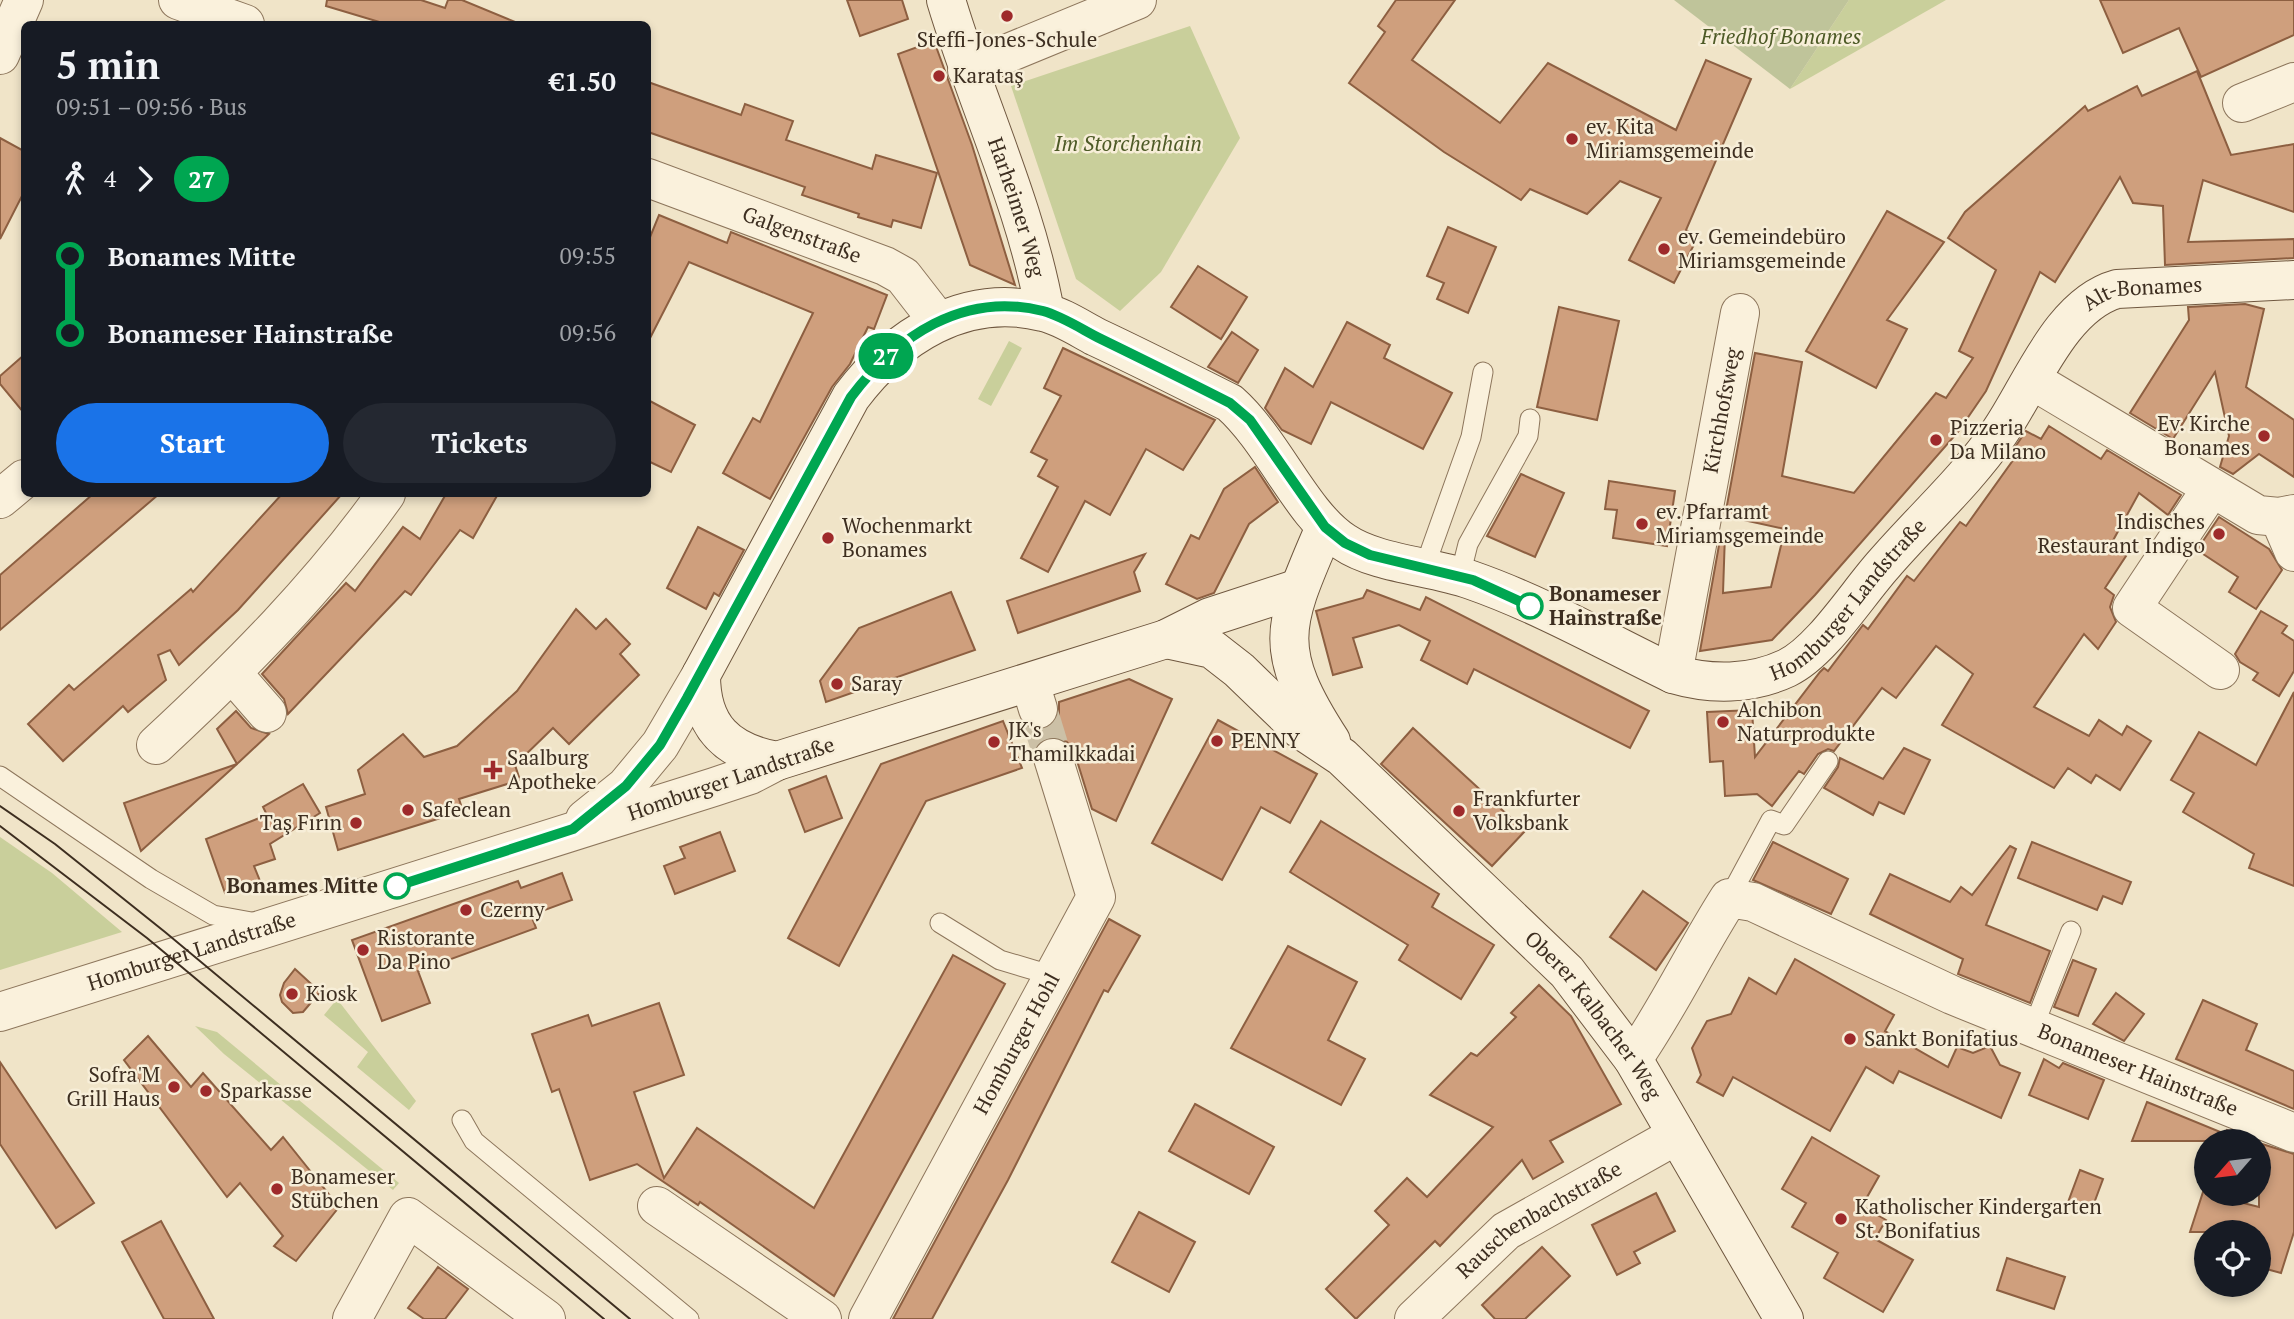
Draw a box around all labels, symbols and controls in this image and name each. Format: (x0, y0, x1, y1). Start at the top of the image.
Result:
marker: Steffi-Jones-Schule (999, 8, 1015, 24)
park label: Friedhof Bonames (1700, 22, 1862, 50)
place label: Steffi-Jones-Schule (917, 25, 1097, 53)
text: 5 min (56, 40, 160, 90)
place label: Karataş (953, 61, 1024, 89)
text: €1.50 (550, 64, 616, 98)
marker: Karataş (931, 68, 947, 84)
text: 09:51 – 09:56 · Bus (56, 91, 247, 122)
place label: ev. Kita Miriamsgemeinde (1586, 112, 1754, 164)
park label: Im Storchenhain (1053, 129, 1202, 157)
marker: ev. Kita Miriamsgemeinde (1564, 131, 1580, 147)
street label: Harheimer Weg (982, 133, 1052, 281)
icon: walk (56, 160, 94, 198)
icon: forward (126, 160, 164, 198)
text: 4 (104, 163, 116, 194)
text: 27 (188, 163, 215, 195)
street label: Galgenstraße (739, 199, 866, 269)
place label: ev. Gemeindebüro Miriamsgemeinde (1678, 222, 1846, 274)
text: Bonames Mitte (108, 239, 296, 273)
text: 09:55 (559, 240, 616, 271)
marker: ev. Gemeindebüro Miriamsgemeinde (1656, 241, 1672, 257)
street label: Alt-Bonames (2076, 270, 2203, 317)
text: Bonameser Hainstraße (108, 316, 393, 350)
text: 09:56 (559, 317, 616, 348)
line badge: 27 (854, 333, 917, 379)
text: 27 (872, 340, 900, 372)
street label: Kirchhofsweg (1696, 344, 1746, 475)
button: Start (56, 403, 329, 483)
button: Tickets (343, 403, 616, 483)
place label: Ev. Kirche Bonames (2157, 409, 2250, 461)
place label: Pizzeria Da Milano (1950, 413, 2046, 465)
marker: Ev. Kirche Bonames (2256, 428, 2272, 444)
marker: Pizzeria Da Milano (1928, 432, 1944, 448)
place label: ev. Pfarramt Miriamsgemeinde (1656, 497, 1824, 549)
place label: Indisches Restaurant Indigo (2037, 507, 2205, 559)
place label: Wochenmarkt Bonames (842, 511, 973, 563)
street label: Homburger Landstraße (1766, 512, 1932, 687)
marker: ev. Pfarramt Miriamsgemeinde (1634, 516, 1650, 532)
marker: Indisches Restaurant Indigo (2211, 526, 2227, 542)
marker: Wochenmarkt Bonames (820, 530, 836, 546)
place label: Bonameser Hainstraße (1549, 579, 1662, 631)
marker: Bonameser Hainstraße (1517, 593, 1543, 619)
place label: Saray (851, 669, 903, 697)
marker: Saray (829, 676, 845, 692)
place label: Alchibon Naturprodukte (1737, 695, 1875, 747)
marker: Alchibon Naturprodukte (1715, 714, 1731, 730)
place label: JK's Thamilkkadai (1008, 715, 1136, 767)
place label: PENNY (1231, 726, 1300, 754)
street label: Homburger Landstraße (623, 729, 838, 827)
marker: PENNY (1209, 733, 1225, 749)
marker: JK's Thamilkkadai (986, 734, 1002, 750)
place label: Saalburg Apotheke (507, 743, 596, 795)
marker: Saalburg Apotheke (485, 762, 501, 778)
place label: Frankfurter Volksbank (1473, 784, 1580, 836)
place label: Safeclean (422, 795, 512, 823)
marker: Safeclean (400, 802, 416, 818)
marker: Frankfurter Volksbank (1451, 803, 1467, 819)
place label: Taş Fırın (260, 808, 343, 836)
marker: Taş Fırın (348, 815, 364, 831)
place label: Bonames Mitte (226, 871, 378, 899)
marker: Bonames Mitte (384, 873, 410, 899)
place label: Czerny (480, 895, 545, 923)
marker: Czerny (458, 902, 474, 918)
street label: Homburger Landstraße (84, 905, 299, 997)
place label: Ristorante Da Pino (377, 923, 475, 975)
street label: Oberer Kalbacher Weg (1519, 924, 1669, 1105)
marker: Ristorante Da Pino (355, 942, 371, 958)
street label: Homburger Hohl (966, 967, 1066, 1119)
place label: Kiosk (306, 979, 358, 1007)
marker: Kiosk (284, 986, 300, 1002)
street label: Bonameser Hainstraße (2034, 1016, 2243, 1122)
place label: Sankt Bonifatius (1864, 1024, 2018, 1052)
marker: Sankt Bonifatius (1842, 1031, 1858, 1047)
place label: Sofra'M Grill Haus (66, 1060, 160, 1112)
place label: Sparkasse (220, 1076, 312, 1104)
marker: Sofra'M Grill Haus (166, 1079, 182, 1095)
marker: Sparkasse (198, 1083, 214, 1099)
north arrow (2194, 1129, 2272, 1206)
map controls (2194, 1129, 2271, 1297)
street label: Rauschenbachstraße (1450, 1154, 1626, 1284)
place label: Bonameser Stübchen (291, 1162, 395, 1214)
marker: Bonameser Stübchen (269, 1181, 285, 1197)
place label: Katholischer Kindergarten St. Bonifatius (1855, 1192, 2102, 1244)
marker: Katholischer Kindergarten St. Bonifatius (1833, 1211, 1849, 1227)
button: locate (2194, 1220, 2271, 1297)

